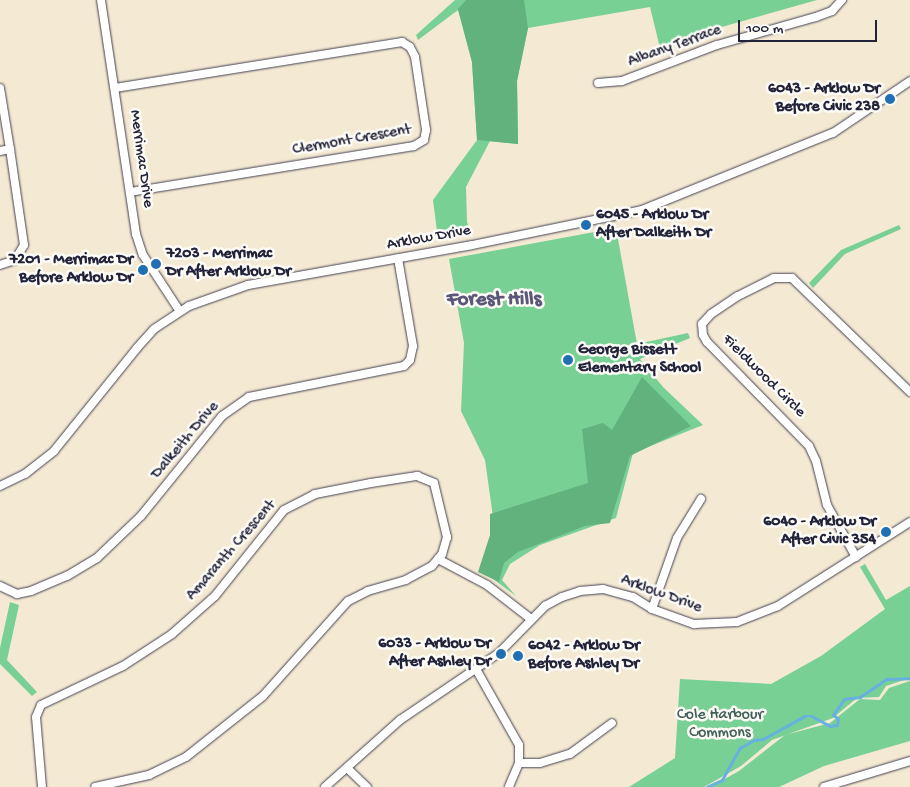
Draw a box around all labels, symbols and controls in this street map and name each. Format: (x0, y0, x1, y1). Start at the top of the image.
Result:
scale bar (740, 10, 879, 42)
text: 100 m (746, 20, 783, 38)
street label: Albany Terrace (626, 21, 724, 73)
place label: 6043 - Arklow Dr Before Civic 238 (768, 80, 880, 118)
marker: 6043 - Arklow Dr Before Civic 238 (884, 93, 896, 105)
street label: Merrimac Drive (124, 109, 156, 209)
street label: Clermont Crescent (291, 121, 413, 161)
place label: 6045 - Arklow Dr After Dalkeith Dr (596, 206, 711, 244)
marker: 6045 - Arklow Dr After Dalkeith Dr (580, 219, 592, 231)
street label: Arklow Drive (385, 222, 473, 256)
place label: 7203 - Merrimac Dr After Arklow Dr (166, 245, 291, 283)
place label: 7201 - Merrimac Dr Before Arklow Dr (9, 251, 133, 289)
marker: 7203 - Merrimac Dr After Arklow Dr (150, 258, 162, 270)
marker: 7201 - Merrimac Dr Before Arklow Dr (137, 264, 149, 276)
district label: Forest Hills (447, 288, 541, 314)
street label: Fieldwood Circle (717, 331, 809, 423)
place label: George Bissett Elementary School (578, 341, 701, 379)
marker: George Bissett Elementary School (562, 354, 574, 366)
street label: Dalkeith Drive (148, 398, 224, 484)
street label: Amaranth Crescent (183, 497, 281, 605)
place label: 6040 - Arklow Dr After Civic 354 (763, 513, 876, 551)
marker: 6040 - Arklow Dr After Civic 354 (880, 526, 892, 538)
street label: Arklow Drive (618, 571, 704, 619)
place label: 6033 - Arklow Dr After Ashley Dr (378, 635, 491, 673)
place label: 6042 - Arklow Dr Before Ashley Dr (528, 637, 640, 675)
marker: 6033 - Arklow Dr After Ashley Dr (495, 648, 507, 660)
marker: 6042 - Arklow Dr Before Ashley Dr (512, 650, 524, 662)
park label: Cole Harbour Commons (677, 706, 763, 744)

